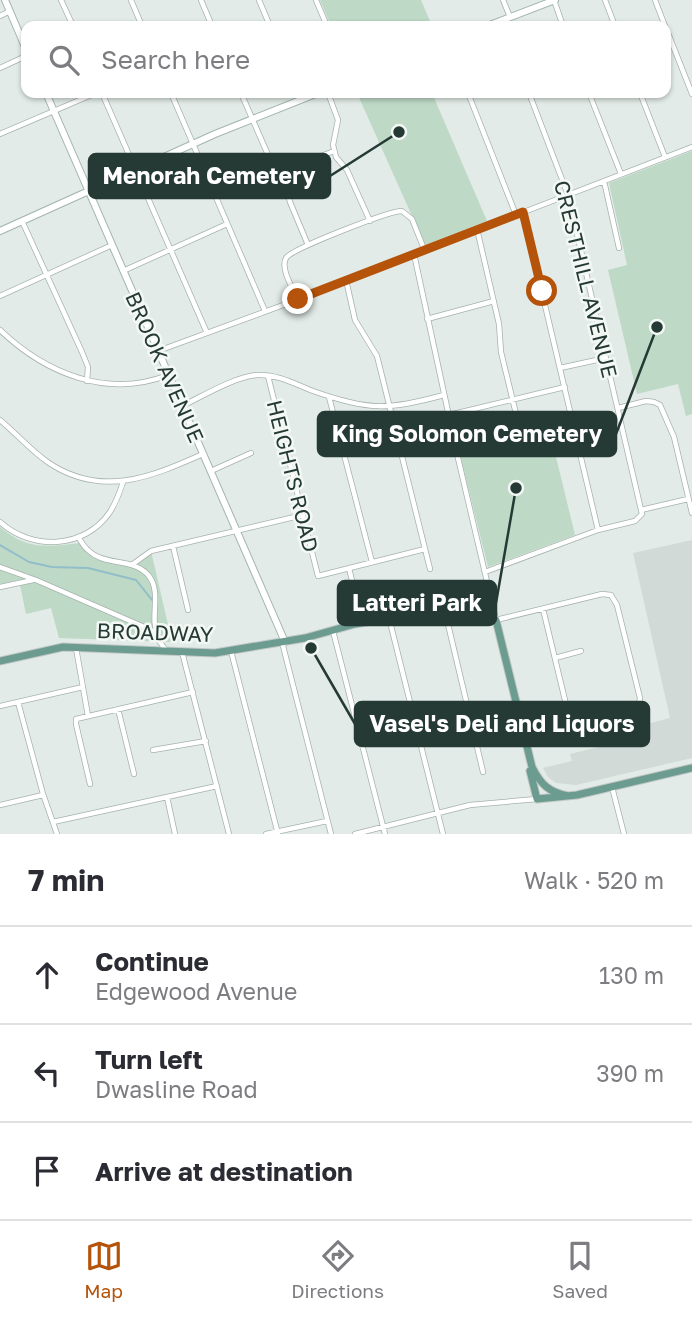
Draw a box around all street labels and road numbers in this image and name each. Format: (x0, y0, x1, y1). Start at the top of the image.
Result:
street label: CRESTHILL AVENUE (549, 178, 623, 380)
street label: BROOK AVENUE (120, 288, 210, 446)
street label: HEIGHTS ROAD (262, 397, 324, 555)
street label: BROADWAY (96, 617, 214, 647)

